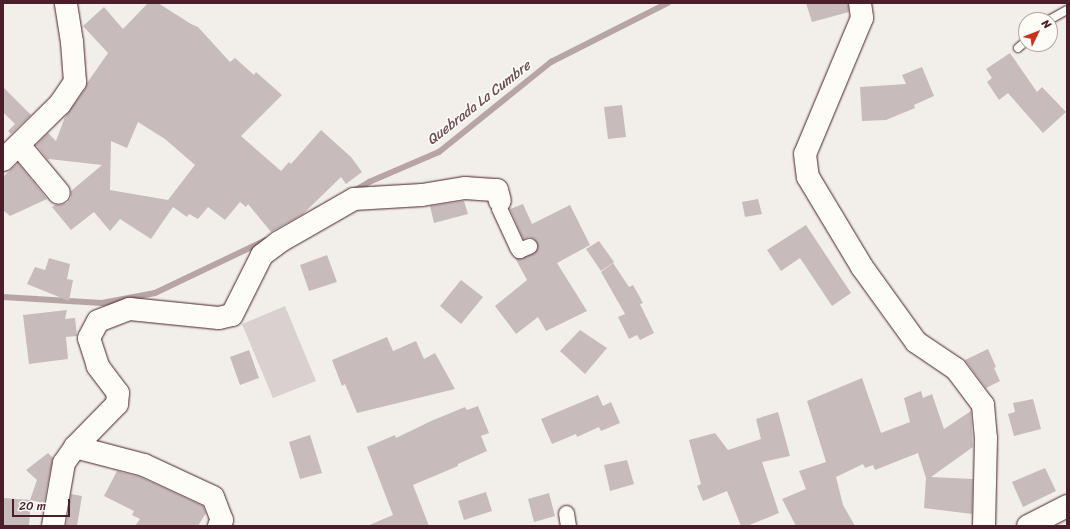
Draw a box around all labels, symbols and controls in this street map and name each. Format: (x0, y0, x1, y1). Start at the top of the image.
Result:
north arrow (1018, 12, 1058, 52)
text: N (1037, 15, 1056, 33)
water label: Quebrada La Cumbre (424, 57, 534, 149)
scale bar (14, 491, 72, 517)
text: 20 m (19, 495, 46, 517)

